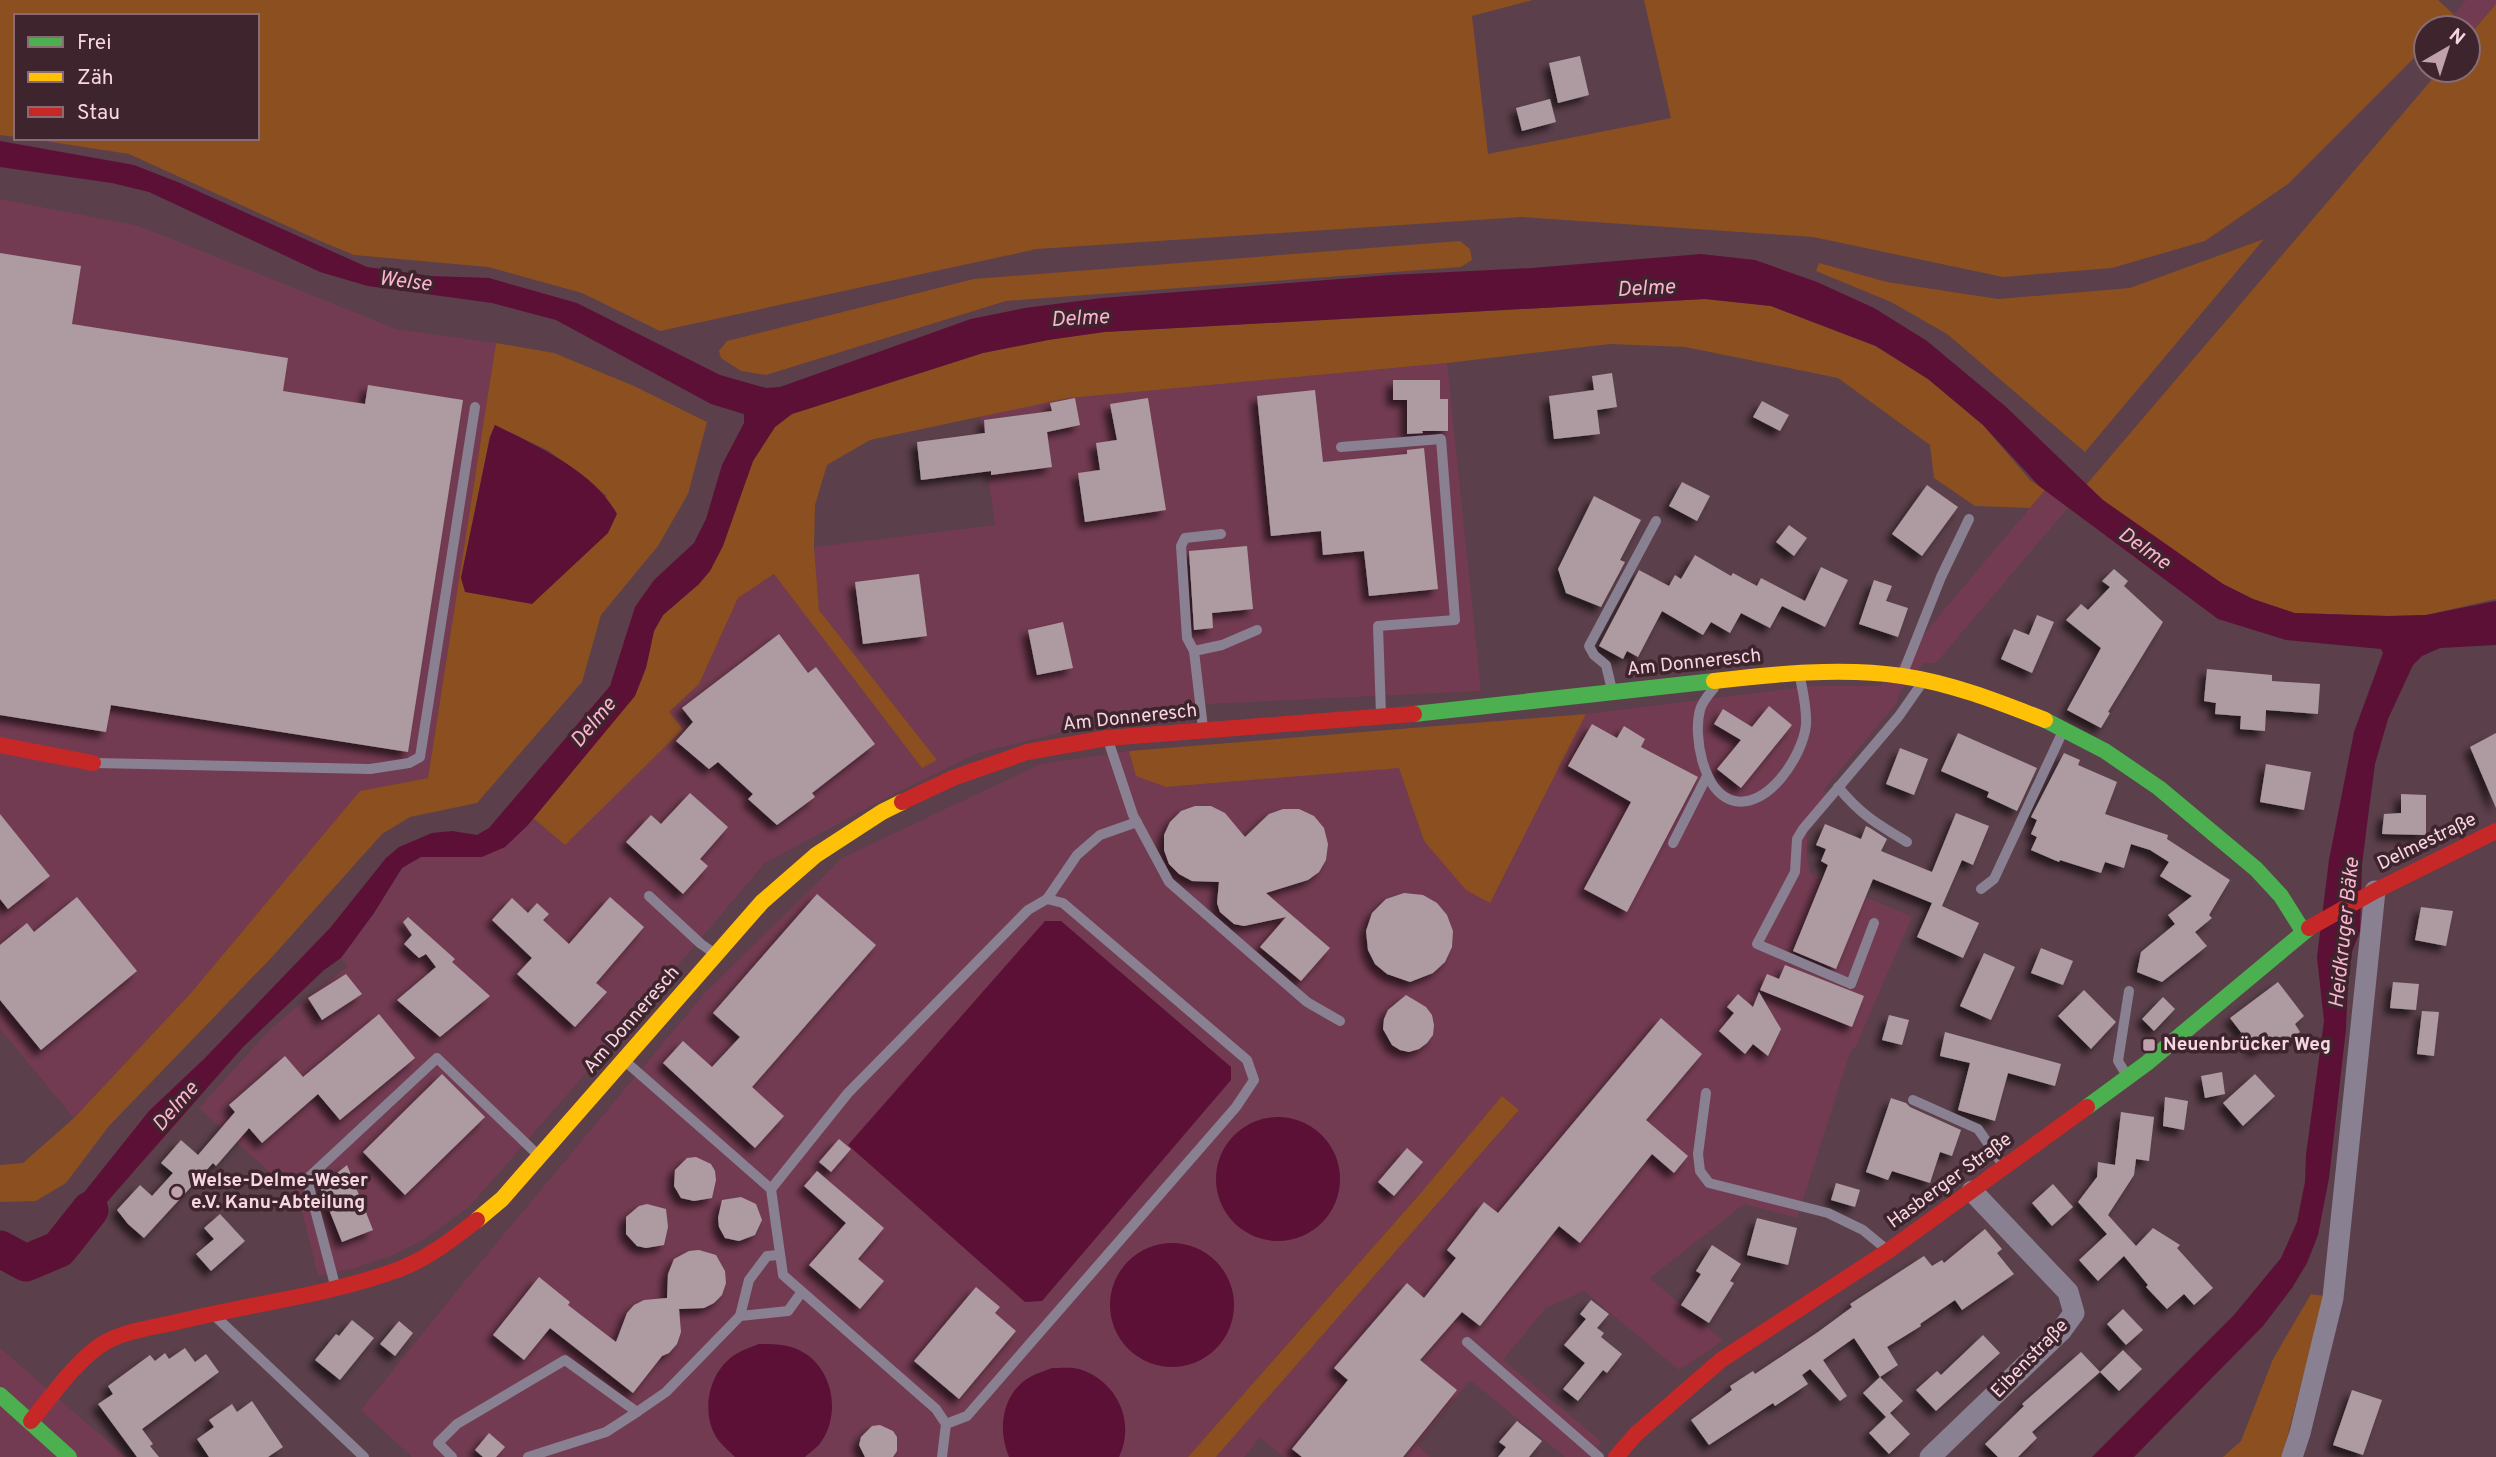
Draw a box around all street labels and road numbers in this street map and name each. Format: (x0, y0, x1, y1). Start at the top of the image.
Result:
street label: Am Donneresch (1626, 644, 1762, 682)
street label: Am Donneresch (1062, 699, 1198, 737)
street label: Delmestraße (2374, 808, 2480, 876)
street label: Am Donneresch (579, 961, 685, 1079)
street label: Hasberger Straße (1883, 1128, 2017, 1234)
street label: Eibenstraße (1986, 1314, 2074, 1404)

